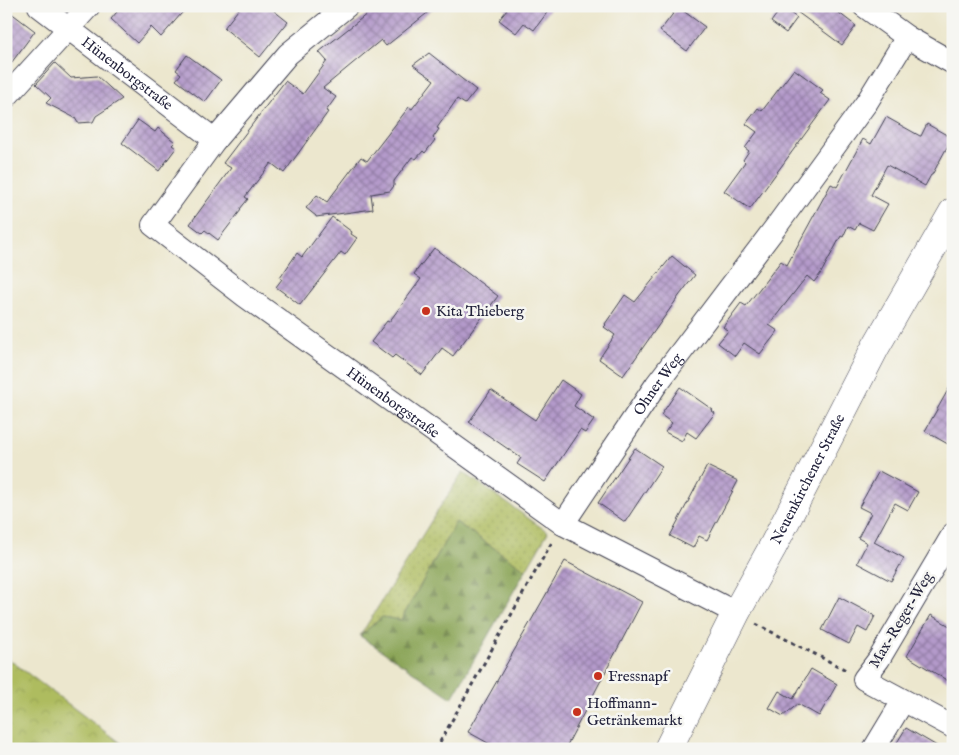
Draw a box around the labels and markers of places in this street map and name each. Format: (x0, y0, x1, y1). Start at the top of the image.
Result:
place label: Kita Thieberg (436, 302, 525, 321)
marker: Kita Thieberg (420, 305, 432, 317)
place label: Fressnapf (608, 667, 671, 686)
marker: Fressnapf (592, 670, 604, 682)
place label: Hoffmann- Getränkemarkt (587, 694, 682, 730)
marker: Hoffmann- Getränkemarkt (571, 706, 583, 718)

